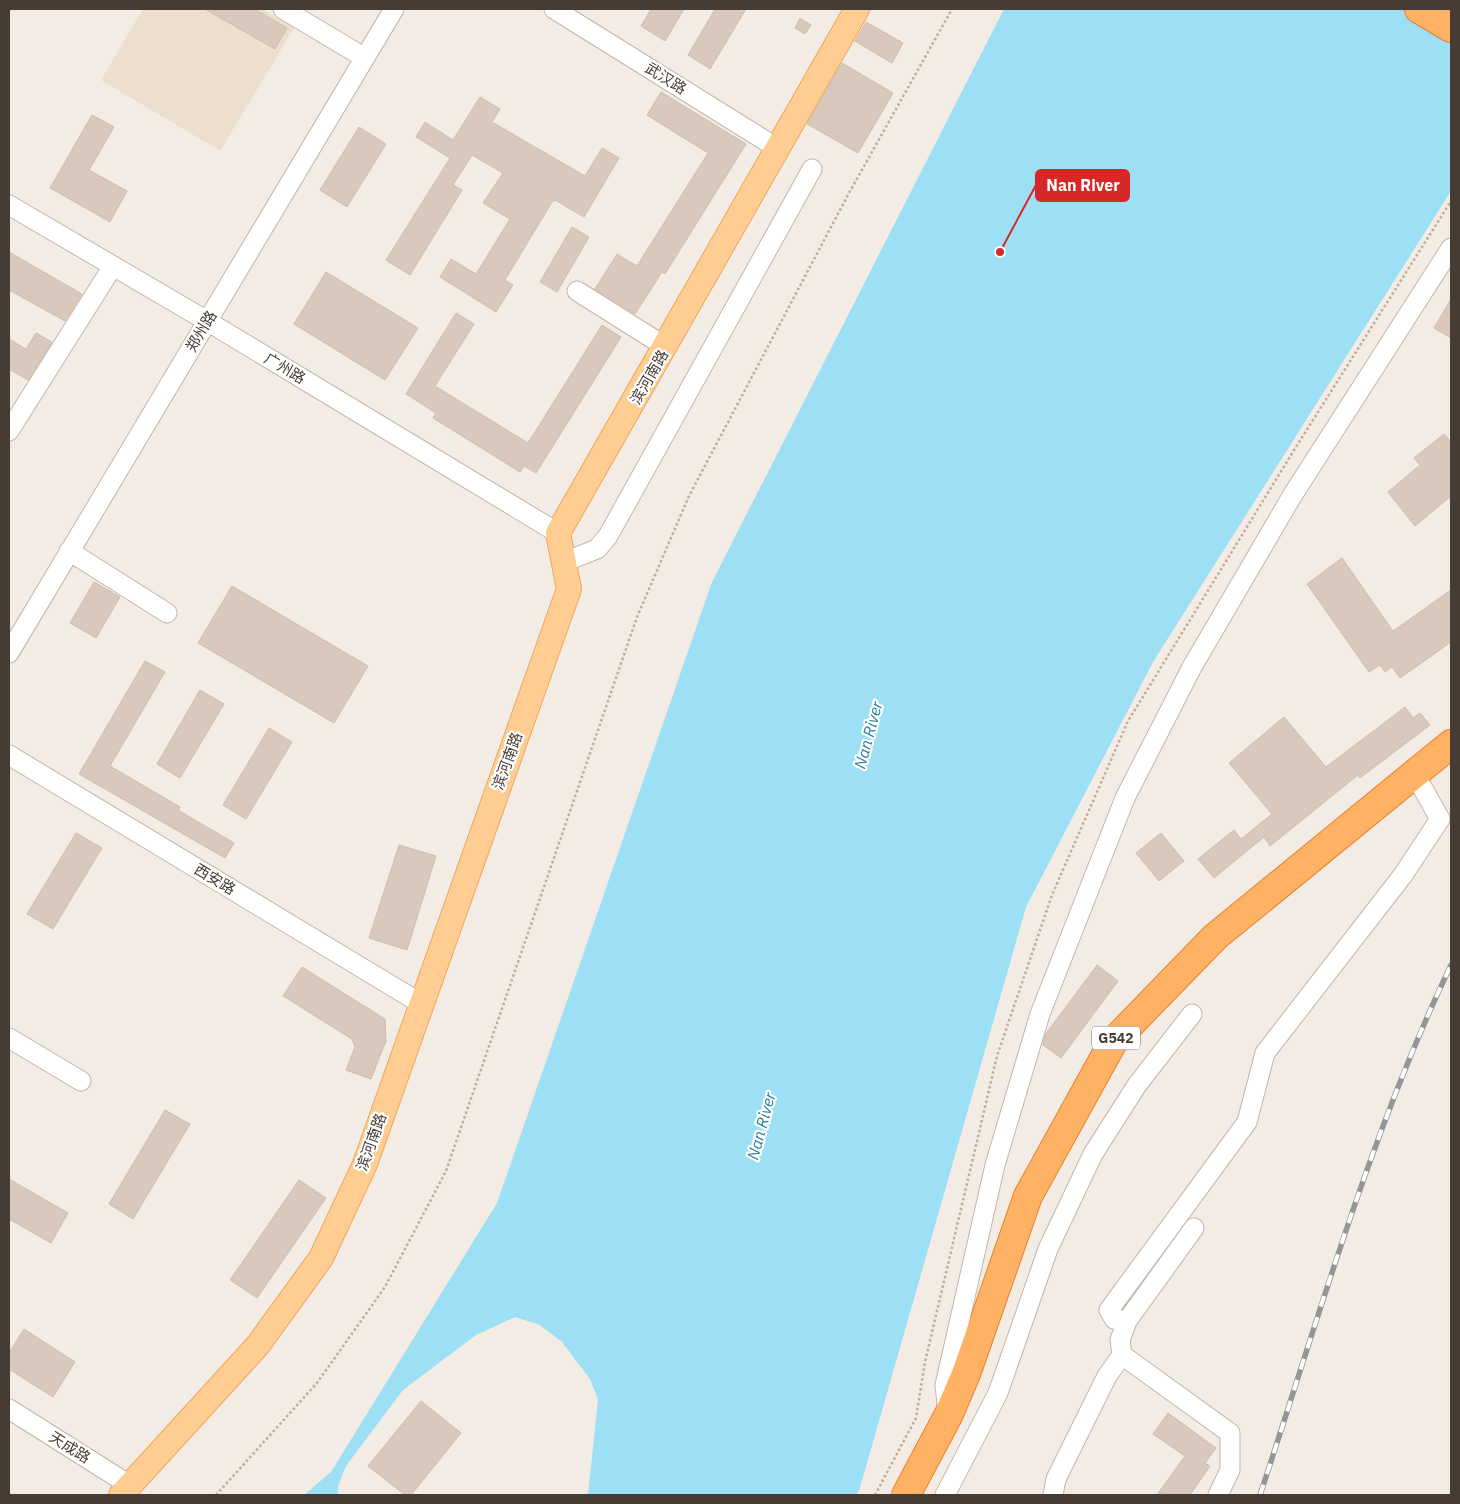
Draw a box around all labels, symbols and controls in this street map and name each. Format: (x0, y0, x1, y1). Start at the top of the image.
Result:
street label: 武汉路 (642, 58, 690, 98)
callout: Nan River (1036, 170, 1129, 201)
text: Nan River (1046, 175, 1120, 195)
street label: 郑州路 (181, 307, 221, 355)
street label: 滨河南路 (626, 346, 672, 408)
street label: 广州路 (261, 348, 309, 388)
water label: Nan River (849, 698, 887, 771)
street label: 滨河南路 (488, 730, 526, 792)
street label: 西安路 (191, 859, 239, 899)
road number: G542 (1092, 1026, 1140, 1050)
water label: Nan River (742, 1089, 780, 1162)
street label: 滨河南路 (352, 1111, 390, 1173)
street label: 天成路 (46, 1427, 94, 1467)

